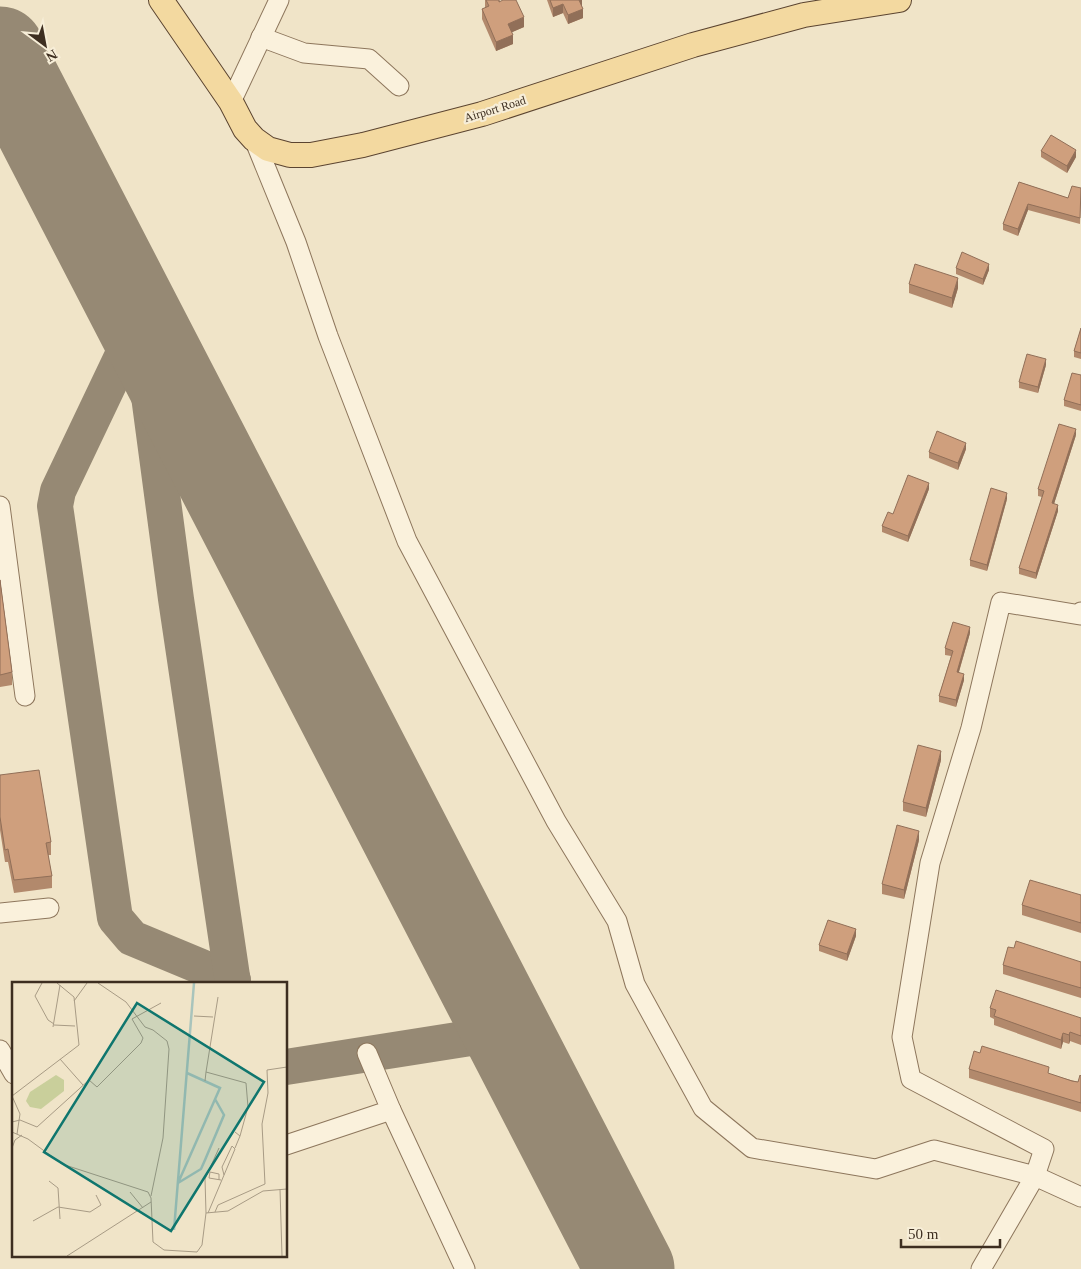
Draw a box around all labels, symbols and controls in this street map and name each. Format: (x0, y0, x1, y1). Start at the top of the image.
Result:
north arrow (20, 20, 70, 70)
text: N (43, 47, 60, 65)
street label: Airport Road (463, 93, 527, 125)
inset map (12, 982, 288, 1256)
scale bar (901, 1216, 1000, 1248)
text: 50 m (908, 1226, 939, 1242)

